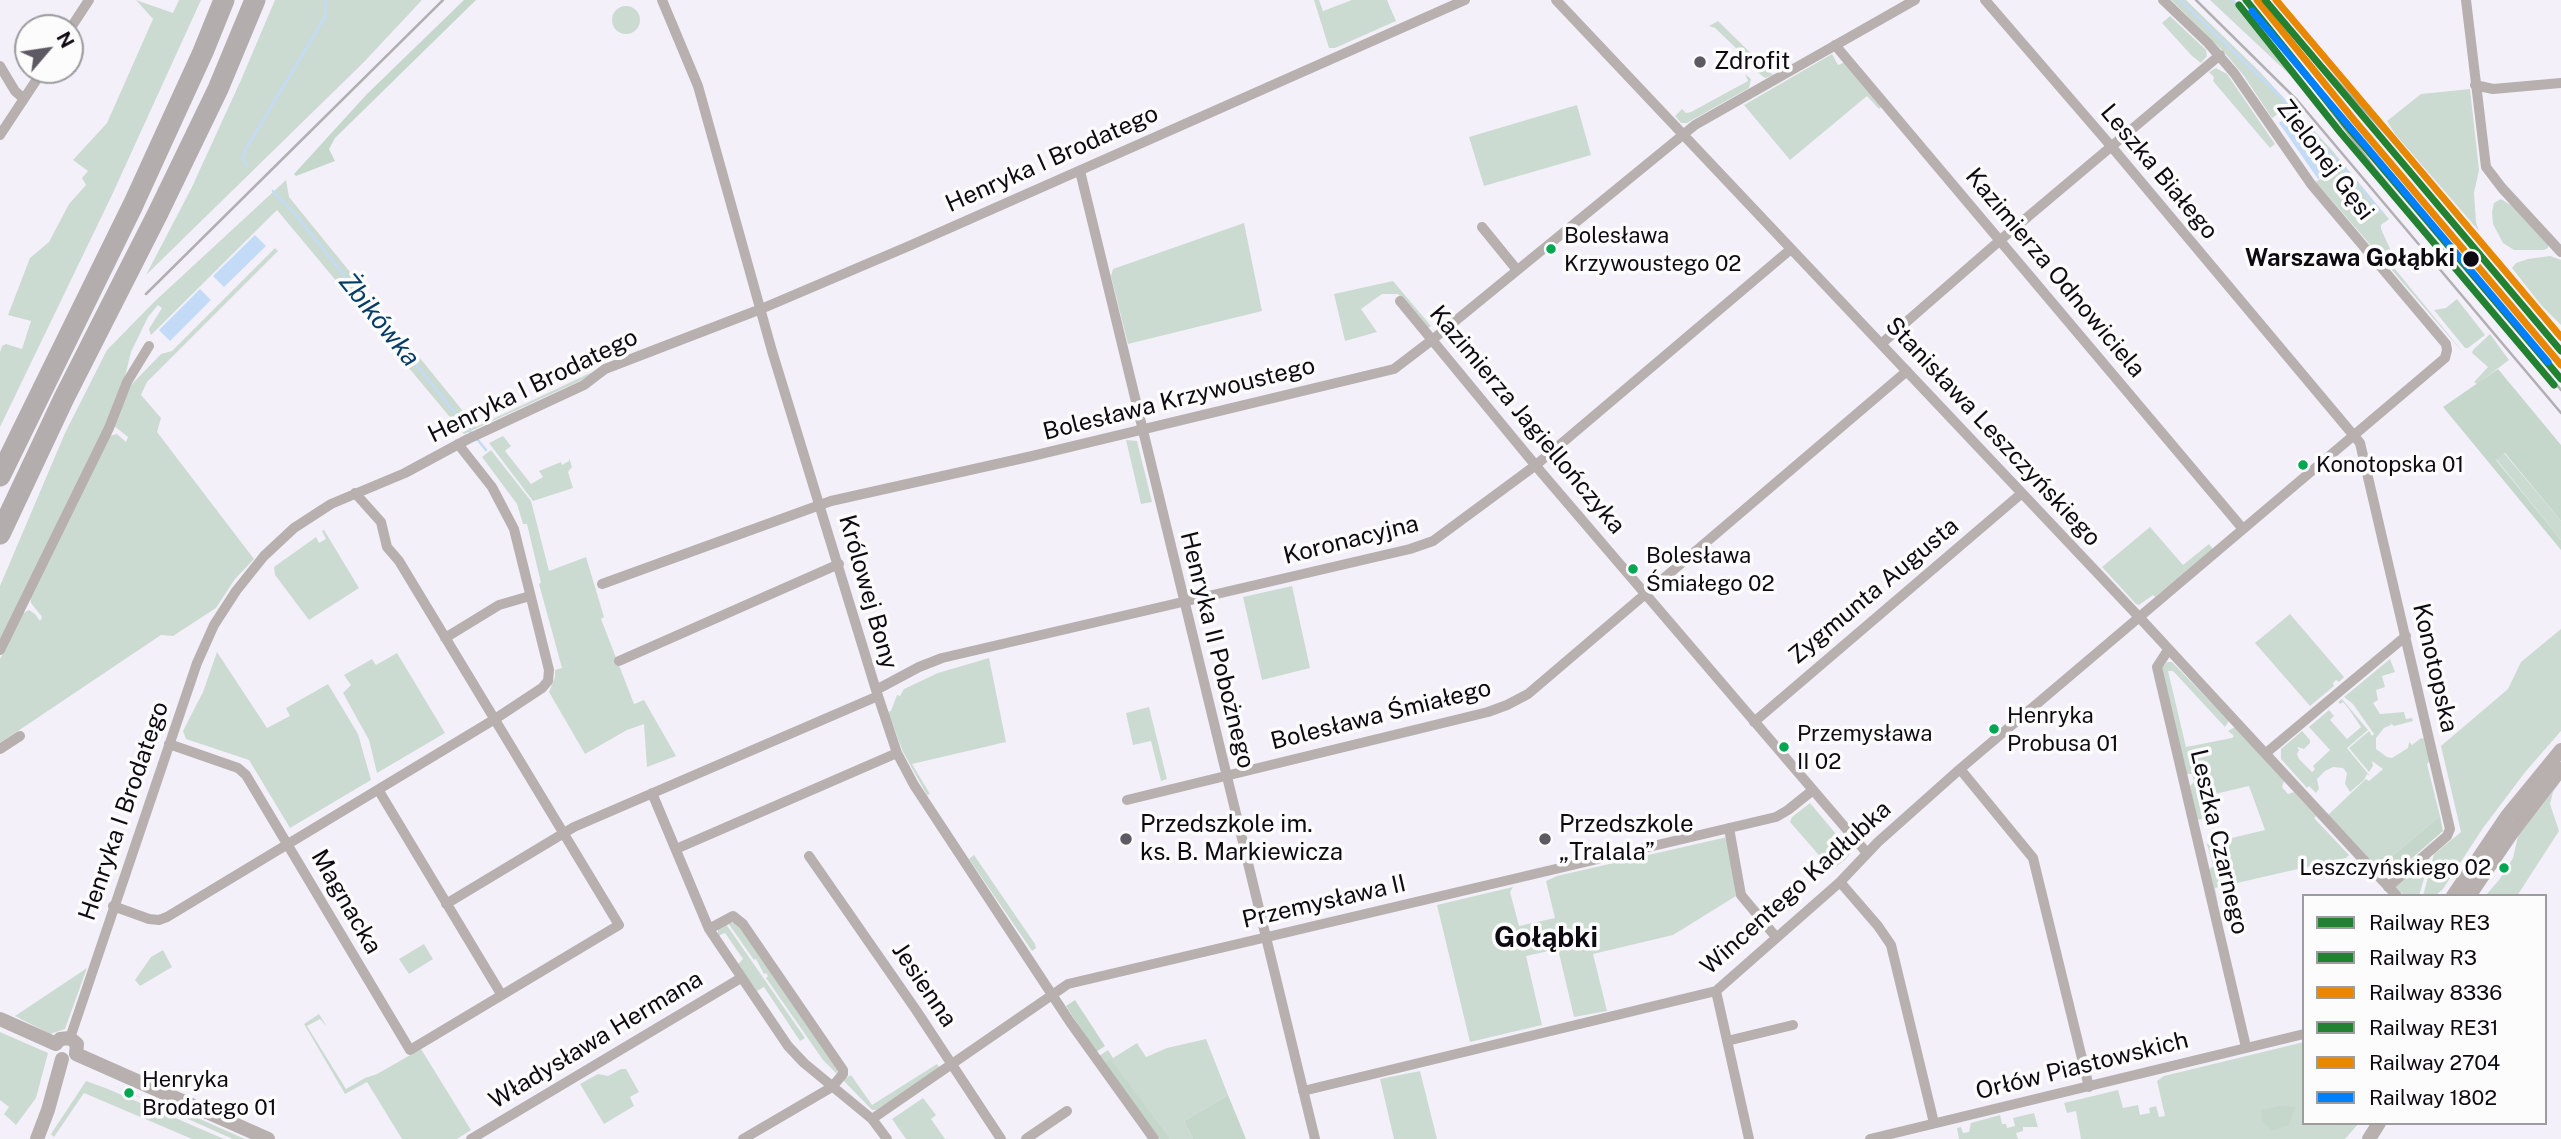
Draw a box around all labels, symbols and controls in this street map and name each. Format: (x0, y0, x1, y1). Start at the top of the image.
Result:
north arrow (14, 14, 84, 84)
text: N (52, 28, 79, 52)
place label: Zdrofit (1714, 48, 1790, 76)
marker: Zdrofit (1692, 54, 1708, 70)
street label: Zielonej Gęsi (2270, 94, 2380, 226)
street label: Henryka I Brodatego (941, 99, 1163, 219)
street label: Leszka Białego (2094, 99, 2224, 245)
street label: Kazimierza Odnowiciela (1959, 163, 2151, 383)
place label: Bolesława Krzywoustego 02 (1564, 223, 1741, 274)
marker: Bolesława Krzywoustego 02 (1544, 242, 1558, 256)
place label: Warszawa Gołąbki (2245, 245, 2455, 273)
marker: Warszawa Gołąbki (2461, 249, 2481, 269)
water label: Żbikówka (332, 267, 426, 373)
street label: Kazimierza Jagiellończyka (1423, 300, 1631, 540)
street label: Stanisława Leszczyńskiego (1879, 311, 2107, 553)
street label: Henryka I Brodatego (423, 323, 643, 449)
street label: Bolesława Krzywoustego (1040, 351, 1318, 447)
place label: Konotopska 01 (2316, 452, 2464, 478)
marker: Konotopska 01 (2296, 458, 2310, 472)
street label: Koronacyjna (1280, 509, 1422, 571)
street label: Królowej Bony (832, 511, 904, 673)
street label: Zygmunta Augusta (1783, 512, 1965, 670)
street label: Henryka II Pobożnego (1174, 529, 1260, 771)
place label: Bolesława Śmiałego 02 (1646, 543, 1775, 594)
marker: Bolesława Śmiałego 02 (1626, 562, 1640, 576)
street label: Konotopska (2406, 601, 2464, 735)
street label: Bolesława Śmiałego (1268, 674, 1494, 756)
street label: Henryka I Brodatego (73, 698, 175, 924)
place label: Henryka Probusa 01 (2007, 703, 2119, 754)
place label: Przemysława II 02 (1797, 721, 1932, 772)
marker: Henryka Probusa 01 (1987, 722, 2001, 736)
marker: Przemysława II 02 (1777, 740, 1791, 754)
street label: Leszka Czarnego (2184, 747, 2254, 937)
street label: Wincentego Kadłubka (1695, 795, 1897, 981)
place label: Przedszkole im. ks. B. Markiewicza (1140, 811, 1343, 867)
place label: Przedszkole „Tralala” (1559, 811, 1694, 867)
marker: Przedszkole im. ks. B. Markiewicza (1118, 831, 1134, 847)
marker: Przedszkole „Tralala” (1537, 831, 1553, 847)
street label: Magnacka (305, 845, 387, 959)
place label: Leszczyńskiego 02 (2299, 855, 2491, 881)
marker: Leszczyńskiego 02 (2497, 861, 2511, 875)
street label: Przemysława II (1239, 869, 1409, 935)
legend (2302, 894, 2547, 1125)
text: Railway RE3 (2369, 910, 2490, 935)
district label: Gołąbki (1494, 921, 1598, 955)
street label: Jesienna (885, 937, 963, 1033)
text: Railway R3 (2369, 945, 2477, 970)
street label: Władysława Hermana (484, 965, 708, 1115)
text: Railway 8336 (2369, 980, 2502, 1005)
text: Railway RE31 (2369, 1015, 2499, 1040)
street label: Orłów Piastowskich (1973, 1026, 2191, 1106)
text: Railway 2704 (2369, 1050, 2500, 1075)
place label: Henryka Brodatego 01 (142, 1067, 277, 1118)
text: Railway 1802 (2369, 1085, 2497, 1110)
marker: Henryka Brodatego 01 (122, 1086, 136, 1100)

